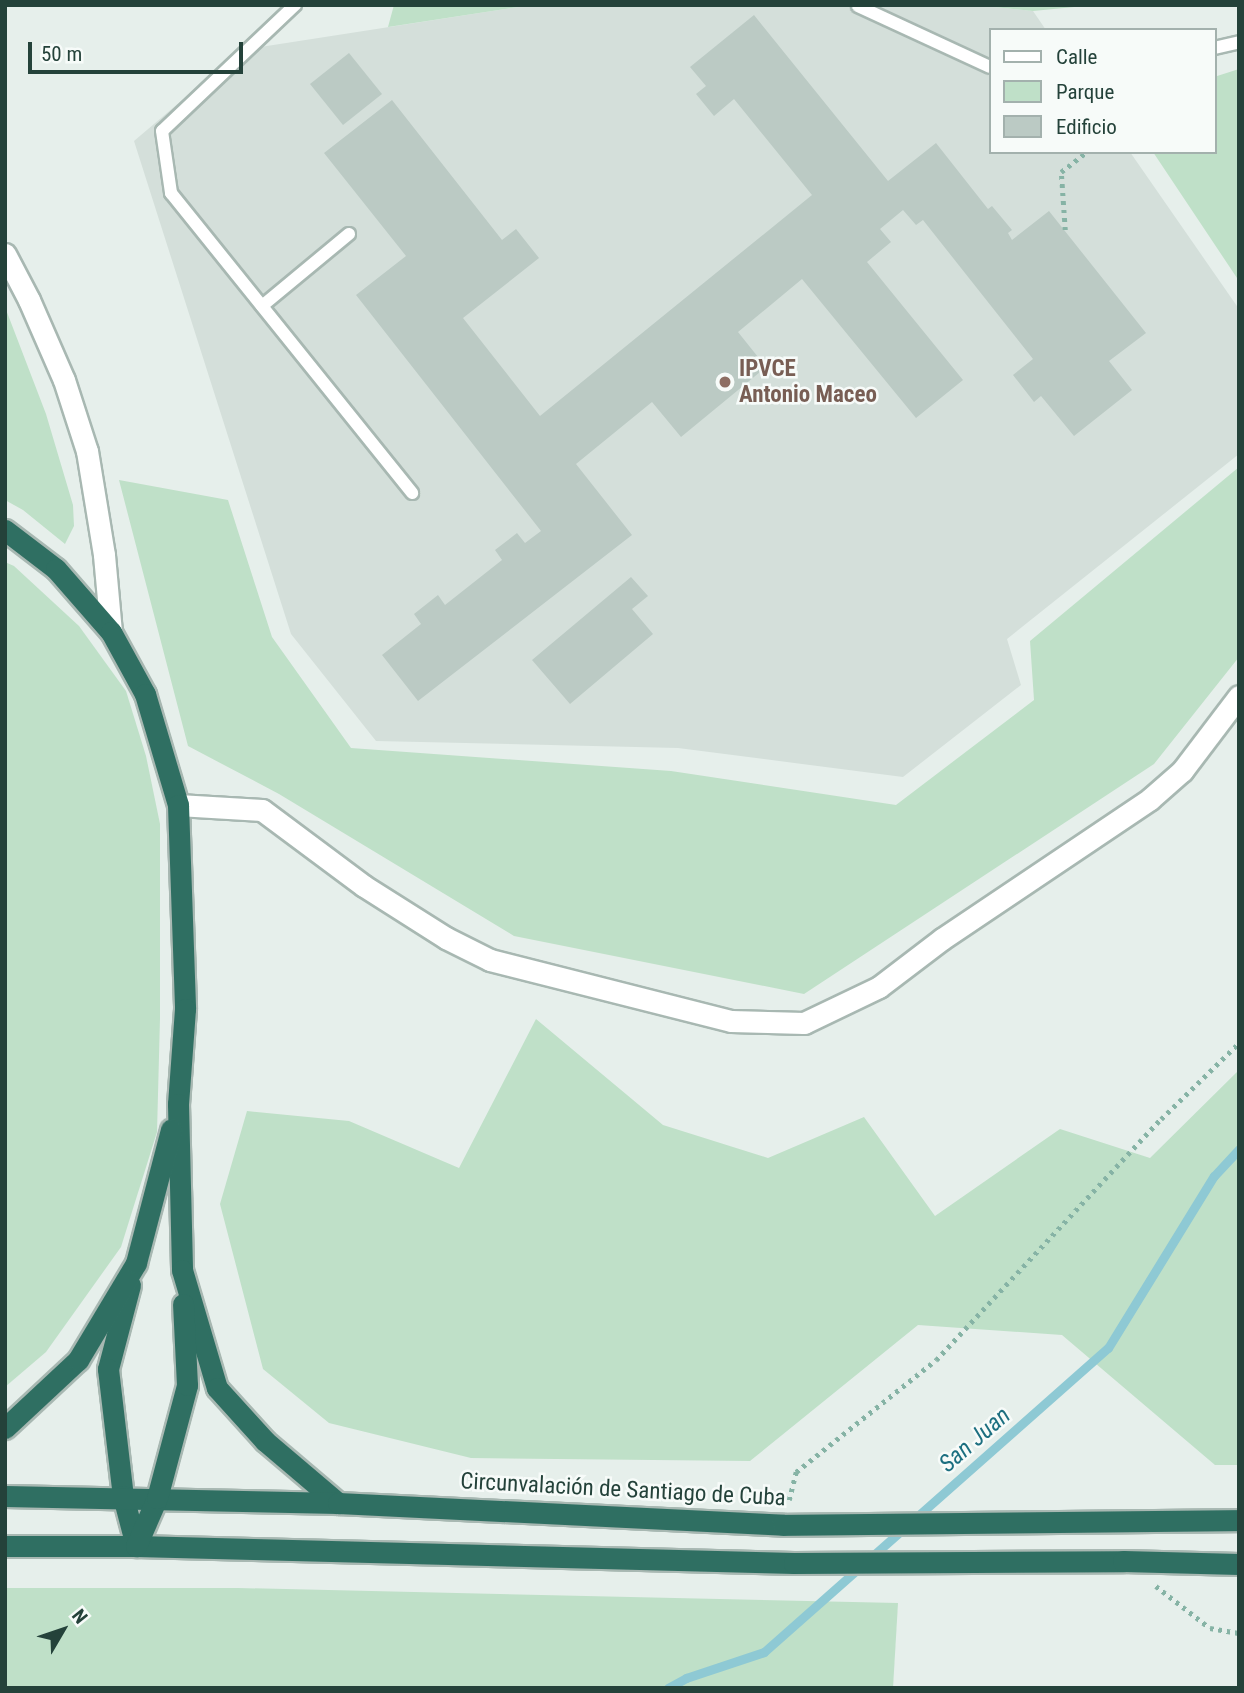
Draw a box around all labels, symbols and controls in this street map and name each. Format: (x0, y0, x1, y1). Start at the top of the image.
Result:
scale bar (32, 28, 247, 72)
legend (988, 28, 1216, 154)
text: 50 m (41, 42, 82, 66)
text: Calle (1056, 45, 1097, 69)
text: Parque (1056, 80, 1114, 104)
text: Edificio (1056, 115, 1117, 139)
place label: IPVCE Antonio Maceo (739, 355, 877, 409)
marker: IPVCE Antonio Maceo (717, 374, 733, 390)
water label: San Juan (934, 1401, 1016, 1479)
street label: Circunvalación de Santiago de Cuba (460, 1468, 786, 1512)
north arrow (28, 1595, 98, 1665)
text: N (67, 1605, 92, 1628)

